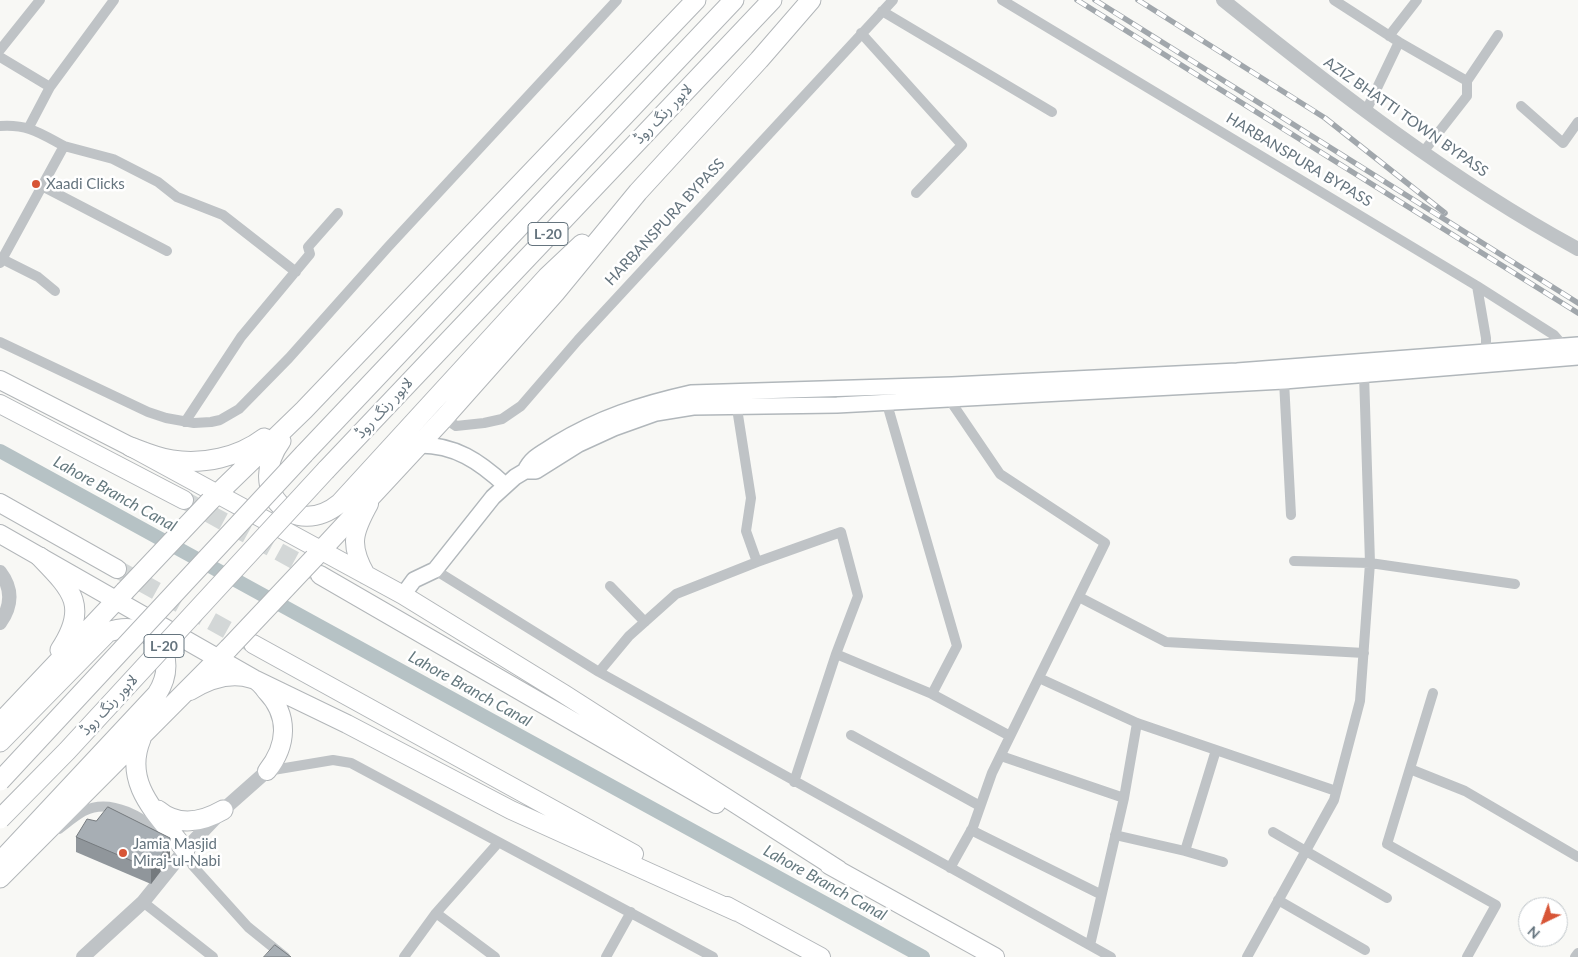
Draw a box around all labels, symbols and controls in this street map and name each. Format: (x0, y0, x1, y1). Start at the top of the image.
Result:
street label: AZIZ BHATTI TOWN BYPASS (1320, 53, 1492, 181)
street label: لاہور رنگ روڈ (630, 80, 696, 148)
street label: HARBANSPURA BYPASS (1223, 109, 1375, 211)
street label: HARBANSPURA BYPASS (601, 155, 729, 289)
place label: Xaadi Clicks (46, 175, 125, 193)
marker: Xaadi Clicks (30, 178, 42, 190)
road number: L-20 (528, 222, 568, 245)
street label: لاہور رنگ روڈ (351, 374, 417, 442)
water label: Lahore Branch Canal (50, 452, 180, 536)
road number: L-20 (144, 634, 184, 658)
water label: Lahore Branch Canal (405, 647, 535, 731)
street label: لاہور رنگ روڈ (76, 671, 142, 739)
place label: Jamia Masjid Miraj-ul-Nabi (133, 835, 221, 870)
water label: Lahore Branch Canal (760, 841, 890, 925)
marker: Jamia Masjid Miraj-ul-Nabi (117, 847, 129, 859)
north arrow (1518, 897, 1568, 947)
text: N (1524, 923, 1543, 943)

